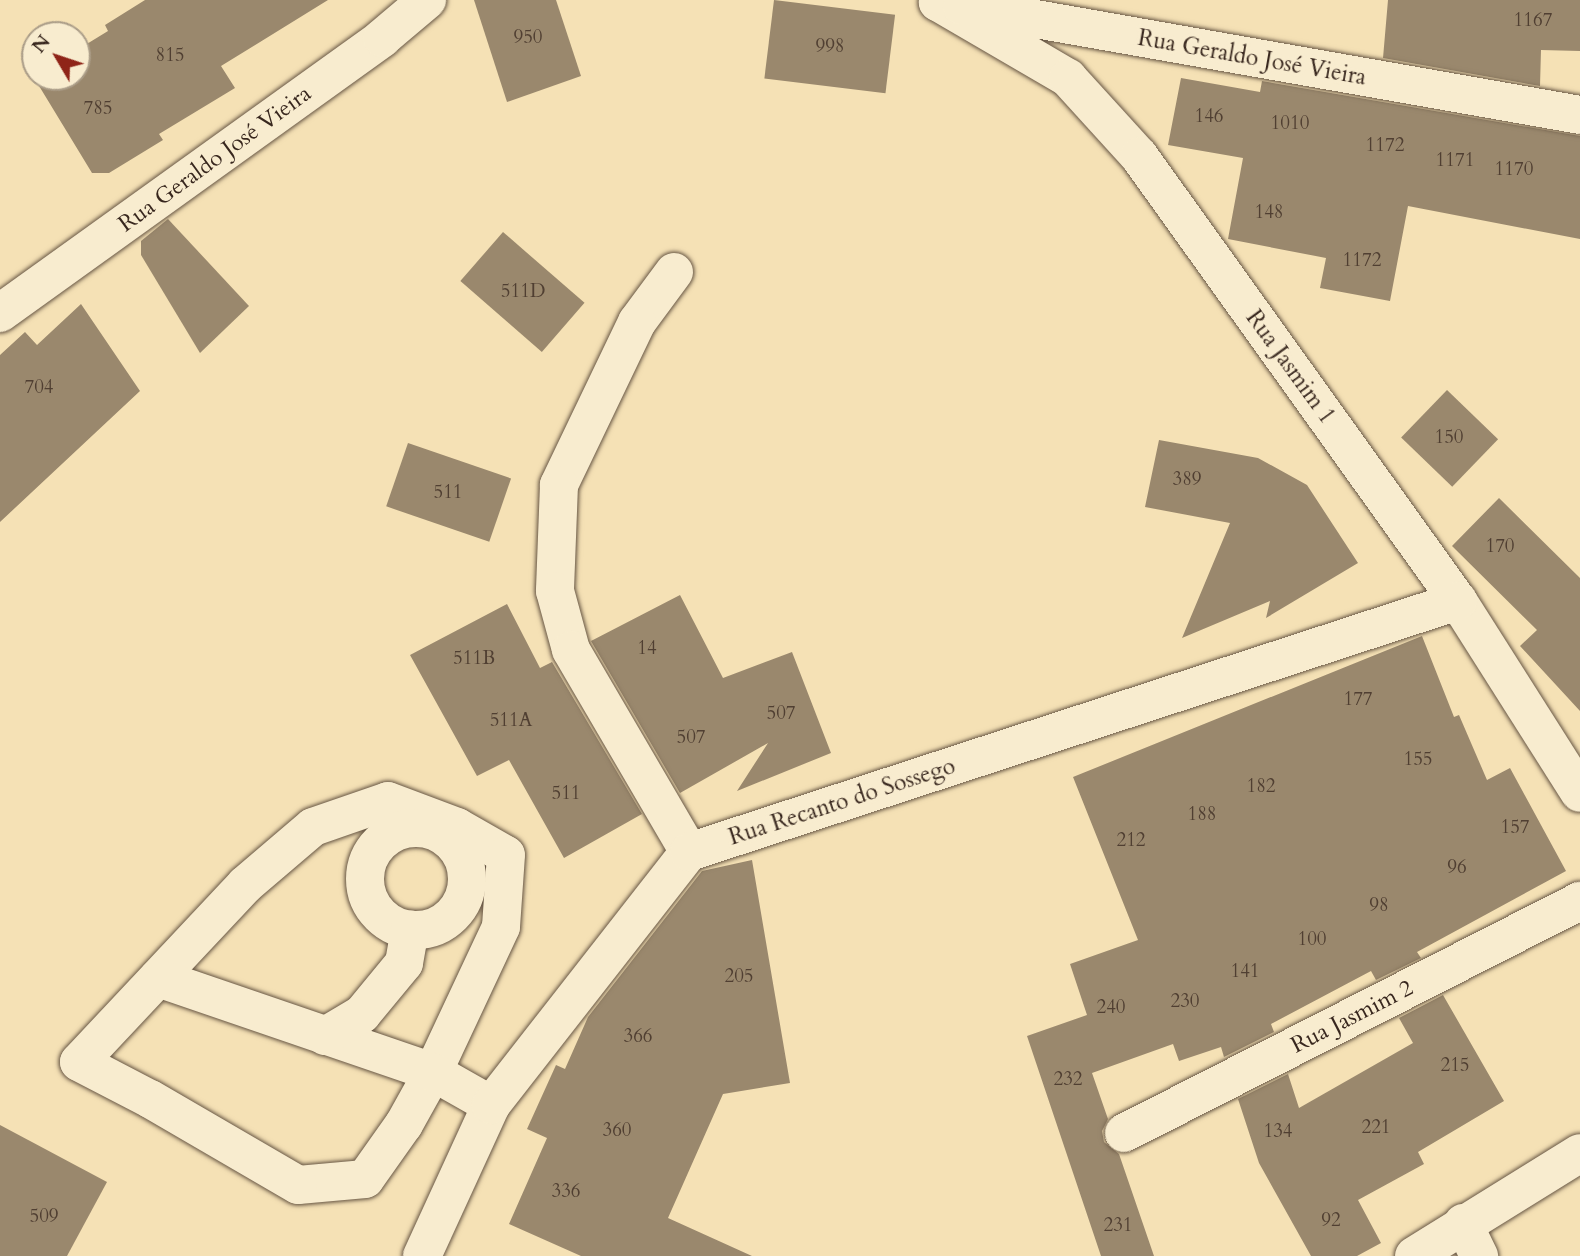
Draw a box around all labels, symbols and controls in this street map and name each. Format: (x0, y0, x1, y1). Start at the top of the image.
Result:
house number: 1167 (1514, 10, 1552, 32)
north arrow (21, 21, 91, 91)
street label: Rua Geraldo José Vieira (1136, 24, 1368, 92)
house number: 950 (513, 27, 543, 49)
text: N (26, 29, 57, 59)
house number: 998 (815, 36, 845, 58)
house number: 815 (155, 45, 185, 67)
street label: Rua Geraldo José Vieira (113, 80, 317, 238)
house number: 785 (83, 98, 113, 120)
house number: 146 (1194, 106, 1224, 128)
house number: 1010 (1271, 113, 1309, 135)
house number: 1172 (1366, 135, 1404, 157)
house number: 1171 (1436, 150, 1474, 172)
house number: 1170 (1495, 159, 1533, 181)
house number: 148 (1254, 202, 1284, 224)
house number: 1172 (1343, 250, 1381, 272)
house number: 511D (501, 281, 545, 303)
street label: Rua Jasmim 1 (1240, 305, 1340, 429)
house number: 704 (24, 377, 54, 399)
house number: 150 (1434, 427, 1464, 449)
house number: 389 (1172, 469, 1202, 491)
house number: 511 (433, 482, 463, 504)
house number: 170 (1485, 536, 1515, 558)
house number: 14 (637, 638, 657, 660)
house number: 511B (453, 648, 495, 670)
house number: 177 (1343, 689, 1373, 711)
house number: 507 (766, 703, 796, 725)
house number: 511A (490, 710, 532, 732)
house number: 507 (676, 727, 706, 749)
house number: 155 (1403, 749, 1433, 771)
street label: Rua Recanto do Sossego (725, 752, 959, 852)
house number: 182 (1246, 776, 1276, 798)
house number: 511 (551, 783, 581, 805)
house number: 188 (1187, 804, 1217, 826)
house number: 157 (1500, 817, 1530, 839)
house number: 212 (1116, 830, 1146, 852)
house number: 96 (1447, 857, 1467, 879)
house number: 98 (1369, 895, 1389, 917)
house number: 100 (1297, 929, 1327, 951)
house number: 141 (1230, 961, 1260, 983)
house number: 205 (724, 966, 754, 988)
street label: Rua Jasmim 2 (1286, 974, 1418, 1060)
house number: 230 (1170, 991, 1200, 1013)
house number: 240 (1096, 997, 1126, 1019)
house number: 366 (623, 1026, 653, 1048)
house number: 215 (1440, 1055, 1470, 1077)
house number: 232 (1053, 1069, 1083, 1091)
house number: 221 (1361, 1117, 1391, 1139)
house number: 360 (602, 1120, 632, 1142)
house number: 134 (1263, 1121, 1293, 1143)
house number: 336 (551, 1181, 581, 1203)
house number: 509 (29, 1206, 59, 1228)
house number: 92 (1321, 1210, 1341, 1232)
house number: 231 (1103, 1215, 1133, 1237)

